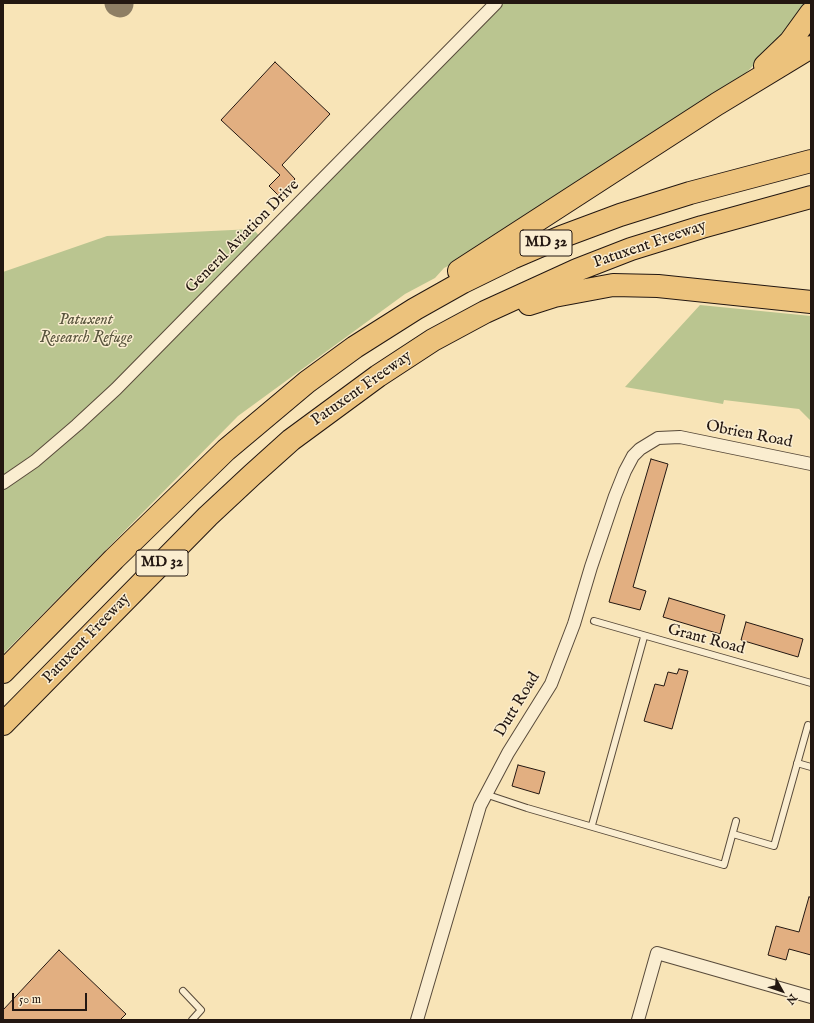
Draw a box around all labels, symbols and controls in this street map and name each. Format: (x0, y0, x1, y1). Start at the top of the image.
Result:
street label: General Aviation Drive (182, 176, 304, 298)
street label: Patuxent Freeway (591, 217, 709, 273)
road number: MD 32 (520, 230, 572, 256)
park label: Patuxent Research Refuge (40, 311, 132, 349)
street label: Patuxent Freeway (308, 347, 416, 431)
street label: Obrien Road (704, 417, 794, 453)
road number: MD 32 (136, 550, 188, 576)
street label: Patuxent Freeway (39, 590, 135, 688)
street label: Grant Road (665, 620, 747, 660)
street label: Dutt Road (491, 669, 545, 741)
north arrow (762, 971, 802, 1011)
scale bar (14, 985, 89, 1011)
text: N (783, 991, 800, 1007)
text: 50 m (19, 992, 41, 1007)

